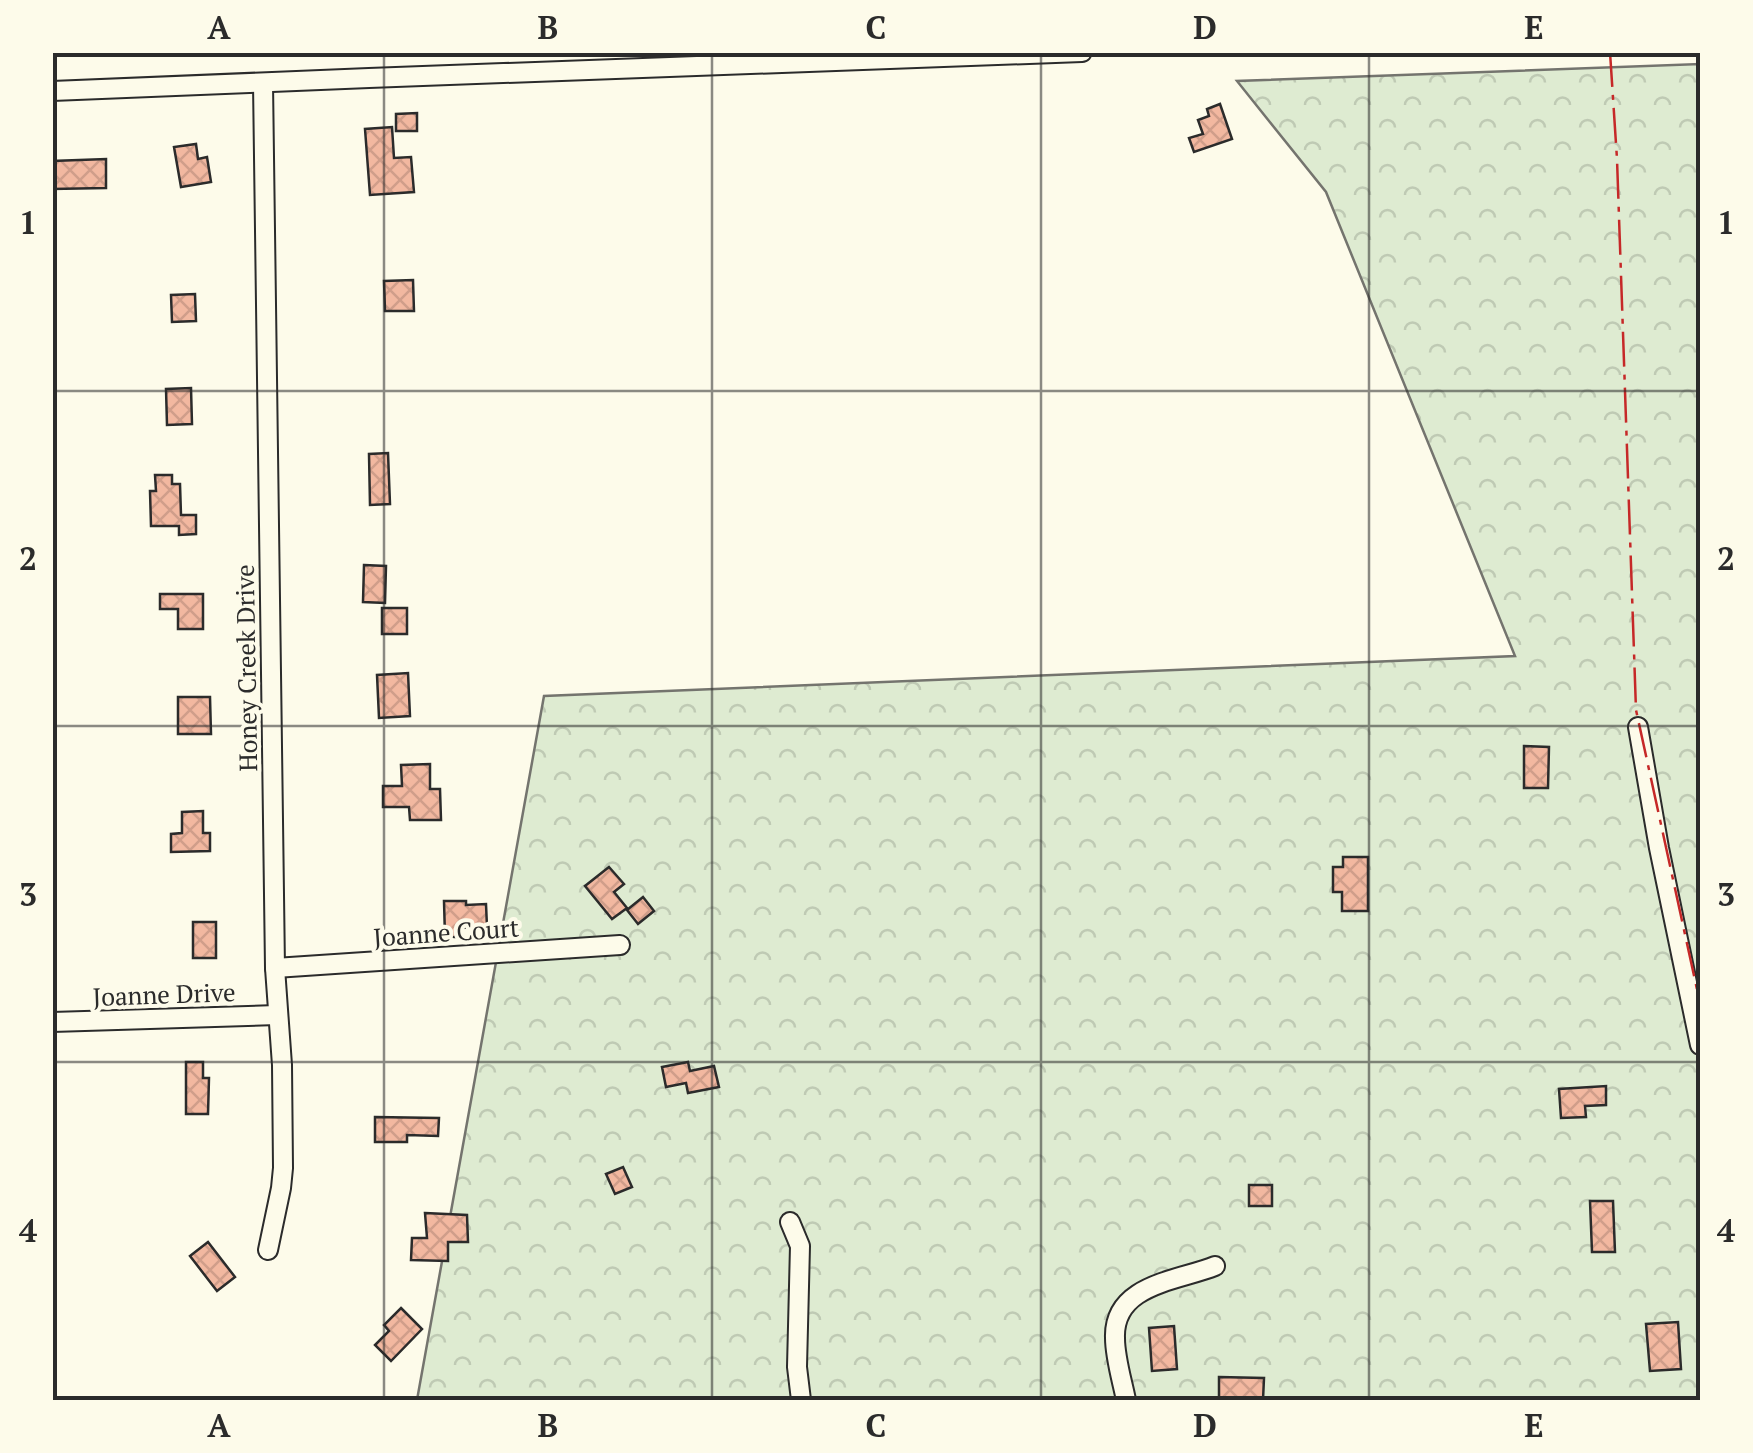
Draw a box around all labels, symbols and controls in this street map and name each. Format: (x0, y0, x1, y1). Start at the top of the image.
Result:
text: A (207, 6, 231, 48)
text: B (538, 6, 558, 48)
text: C (866, 6, 886, 48)
text: D (1193, 6, 1217, 48)
text: E (1524, 6, 1544, 48)
text: 1 (19, 201, 37, 243)
text: 1 (1717, 201, 1735, 243)
text: 2 (19, 537, 37, 579)
text: 2 (1717, 537, 1735, 579)
street label: Honey Creek Drive (228, 564, 264, 772)
text: 3 (19, 873, 37, 915)
text: 3 (1717, 873, 1735, 915)
street label: Joanne Court (372, 910, 520, 954)
street label: Joanne Drive (92, 975, 236, 1013)
text: 4 (19, 1209, 37, 1251)
text: 4 (1717, 1209, 1735, 1251)
text: A (207, 1404, 231, 1446)
text: B (538, 1404, 558, 1446)
text: C (866, 1404, 886, 1446)
text: D (1193, 1404, 1217, 1446)
text: E (1524, 1404, 1544, 1446)

